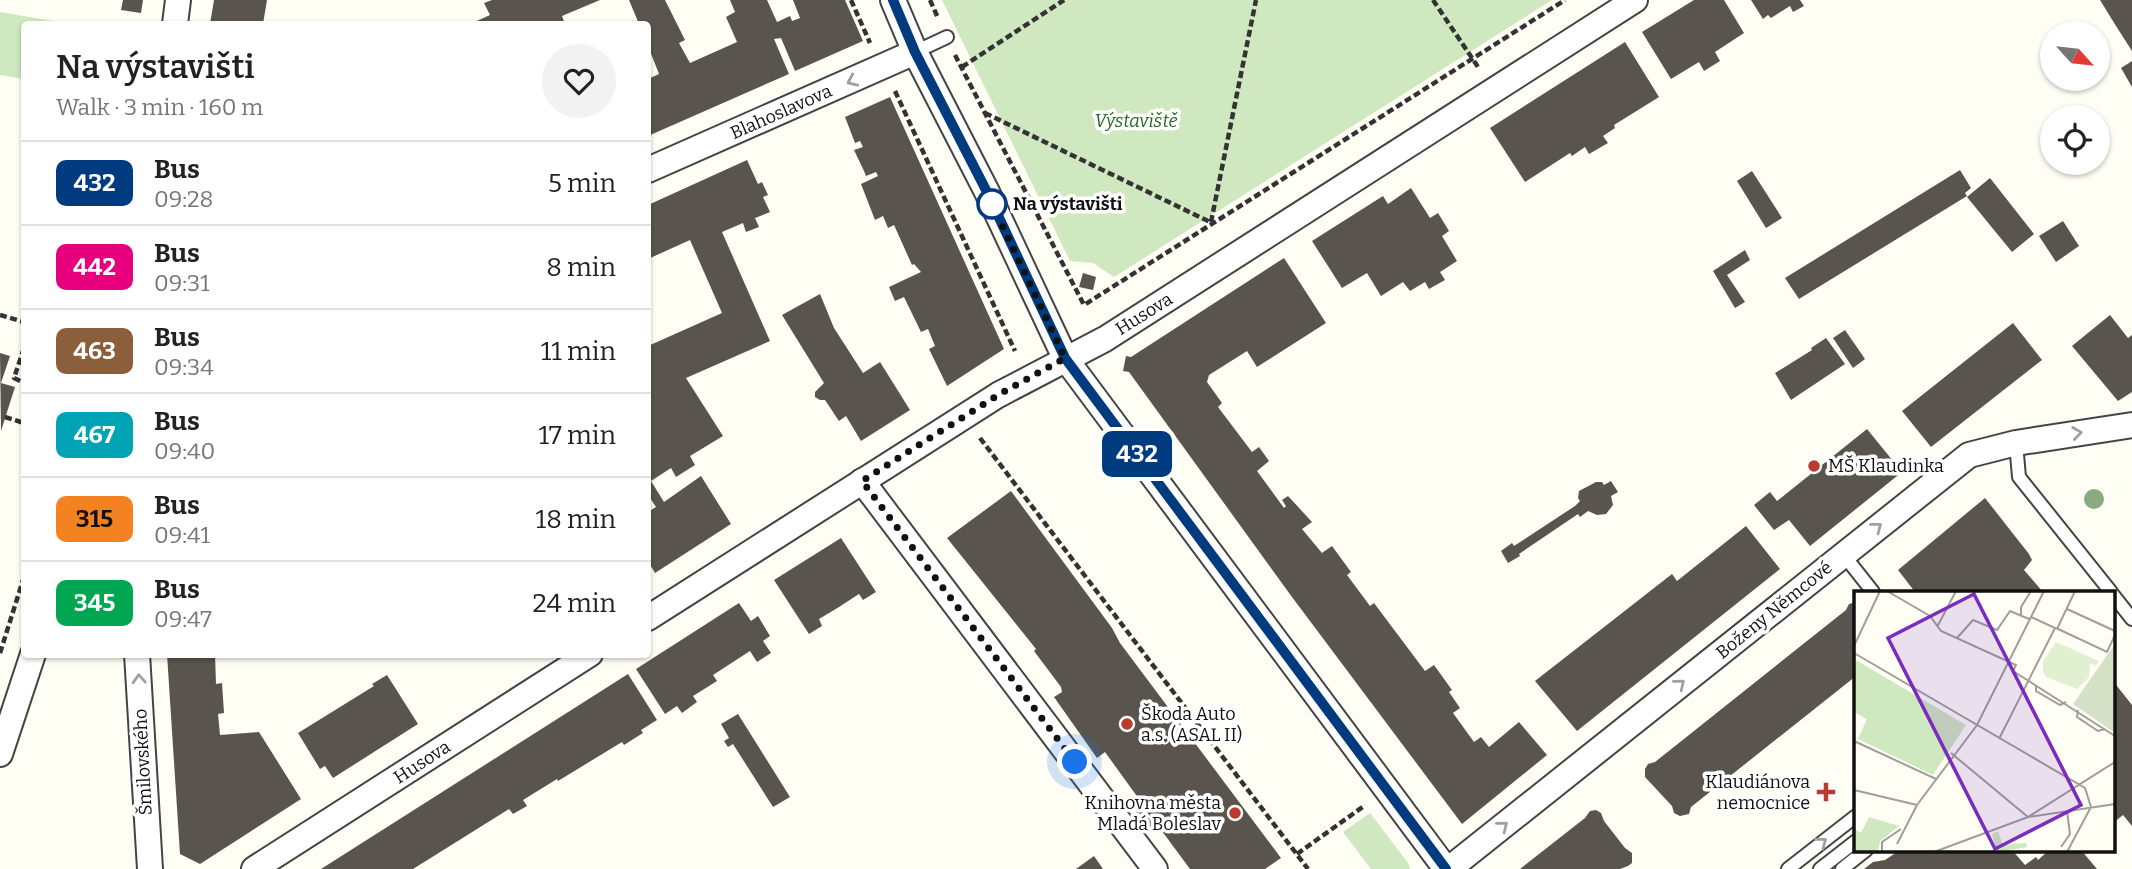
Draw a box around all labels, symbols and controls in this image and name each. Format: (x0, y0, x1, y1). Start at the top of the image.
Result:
north arrow (2040, 21, 2110, 91)
map controls (2040, 21, 2110, 175)
button: heart (542, 44, 616, 118)
text: Na výstavišti (56, 47, 255, 87)
one-way arrow (847, 73, 860, 87)
street label: Blahoslavova (727, 80, 835, 144)
text: Walk · 3 min · 160 m (56, 93, 263, 121)
button: locate (2040, 105, 2110, 175)
park label: Výstaviště (1095, 110, 1178, 132)
text: Bus (154, 154, 200, 185)
text: 5 min (548, 168, 616, 199)
text: 432 (74, 169, 115, 197)
text: 09:28 (154, 185, 213, 213)
marker: Na výstavišti (977, 189, 1007, 219)
place label: Na výstavišti (1013, 193, 1123, 215)
text: Bus (154, 238, 200, 269)
text: 8 min (546, 252, 616, 283)
text: 442 (73, 253, 116, 281)
text: 09:31 (154, 269, 210, 297)
street label: Husova (1111, 288, 1177, 340)
text: Bus (154, 322, 200, 353)
text: 11 min (541, 336, 616, 367)
text: 463 (73, 337, 116, 365)
text: 09:34 (154, 353, 214, 381)
text: Bus (154, 406, 200, 437)
text: 17 min (538, 420, 616, 451)
text: 467 (74, 421, 115, 449)
one-way arrow (2072, 426, 2083, 441)
line badge: 432 (1097, 431, 1177, 477)
text: 09:40 (154, 437, 215, 465)
text: 432 (1116, 440, 1158, 468)
place label: MŠ Klaudinka (1828, 455, 1944, 477)
marker: MŠ Klaudinka (1806, 458, 1822, 474)
text: Bus (154, 490, 200, 521)
text: 18 min (536, 504, 616, 535)
text: 315 (76, 505, 113, 533)
text: 09:41 (154, 521, 210, 549)
one-way arrow (1870, 523, 1882, 536)
street label: Boženy Němcové (1711, 556, 1837, 664)
text: Bus (154, 574, 200, 605)
text: 24 min (532, 588, 616, 619)
text: 345 (74, 589, 115, 617)
inset map (1854, 591, 2114, 852)
text: 09:47 (154, 605, 212, 633)
one-way arrow (131, 673, 146, 684)
one-way arrow (1673, 680, 1685, 693)
place label: Škoda Auto a.s. (ASAL II) (1141, 703, 1242, 746)
street label: Šmilovského (129, 708, 157, 816)
marker: Škoda Auto a.s. (ASAL II) (1119, 716, 1135, 732)
street label: Husova (390, 736, 455, 788)
your location (1057, 744, 1092, 779)
place label: Klaudiánova nemocnice (1705, 771, 1810, 814)
marker: Klaudiánova nemocnice (1816, 782, 1836, 802)
place label: Knihovna města Mladá Boleslav (1085, 792, 1222, 835)
marker: Knihovna města Mladá Boleslav (1227, 805, 1243, 821)
one-way arrow (1495, 822, 1507, 835)
one-way arrow (1814, 838, 1826, 851)

